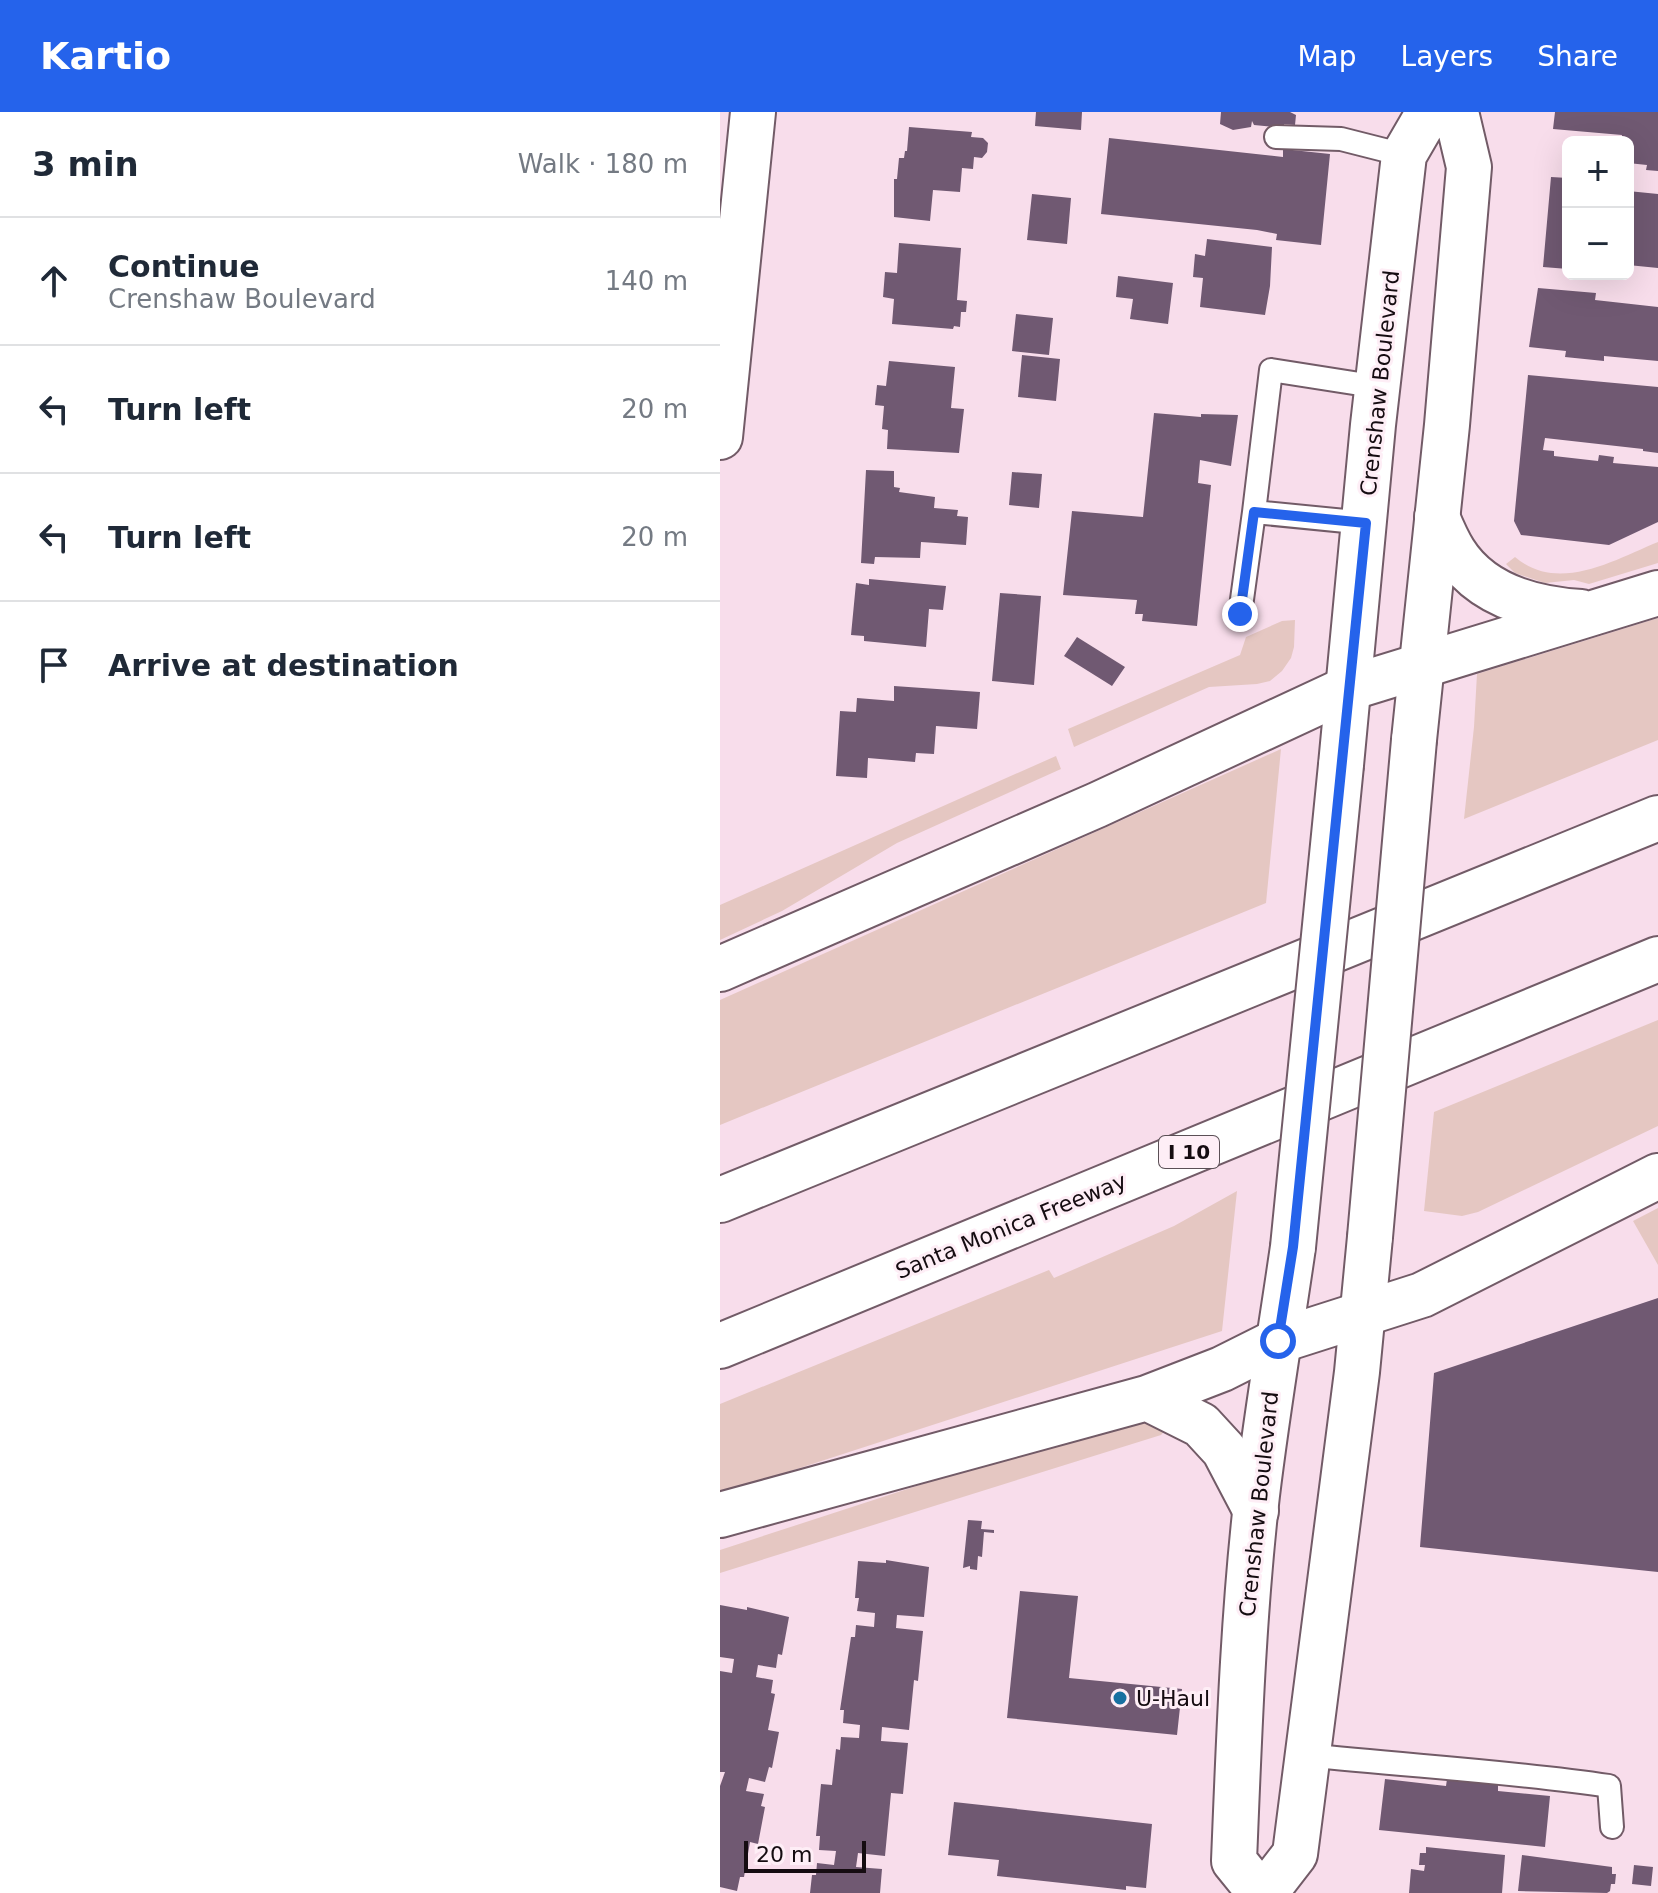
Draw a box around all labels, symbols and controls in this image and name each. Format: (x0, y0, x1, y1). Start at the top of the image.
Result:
text: Kartio (40, 34, 171, 78)
text: Map (1297, 40, 1357, 73)
text: Layers (1401, 40, 1493, 73)
text: Share (1537, 40, 1618, 73)
map controls (1562, 136, 1634, 280)
button: + (1562, 136, 1634, 208)
text: 3 min (32, 144, 139, 184)
text: Walk · 180 m (518, 149, 688, 179)
button: − (1562, 208, 1634, 280)
text: Continue (108, 249, 260, 284)
icon: ahead (32, 259, 76, 303)
text: 140 m (605, 266, 688, 296)
street label: Crenshaw Boulevard (1356, 269, 1404, 497)
text: Crenshaw Boulevard (108, 284, 376, 314)
icon: left (32, 387, 76, 431)
text: Turn left (108, 392, 251, 427)
text: 20 m (621, 394, 688, 424)
icon: left (32, 515, 76, 559)
text: Turn left (108, 520, 251, 555)
text: 20 m (621, 522, 688, 552)
route end (1222, 596, 1258, 632)
icon: arrive (32, 643, 76, 687)
text: Arrive at destination (108, 648, 459, 683)
road number: I 10 (1159, 1136, 1219, 1168)
street label: Santa Monica Freeway (892, 1168, 1130, 1284)
route start (1260, 1323, 1296, 1359)
street label: Crenshaw Boulevard (1235, 1390, 1283, 1618)
place label: U-Haul (1136, 1686, 1210, 1711)
marker: U-Haul (1111, 1689, 1129, 1707)
scale bar (744, 1837, 866, 1873)
text: 20 m (756, 1842, 812, 1867)

